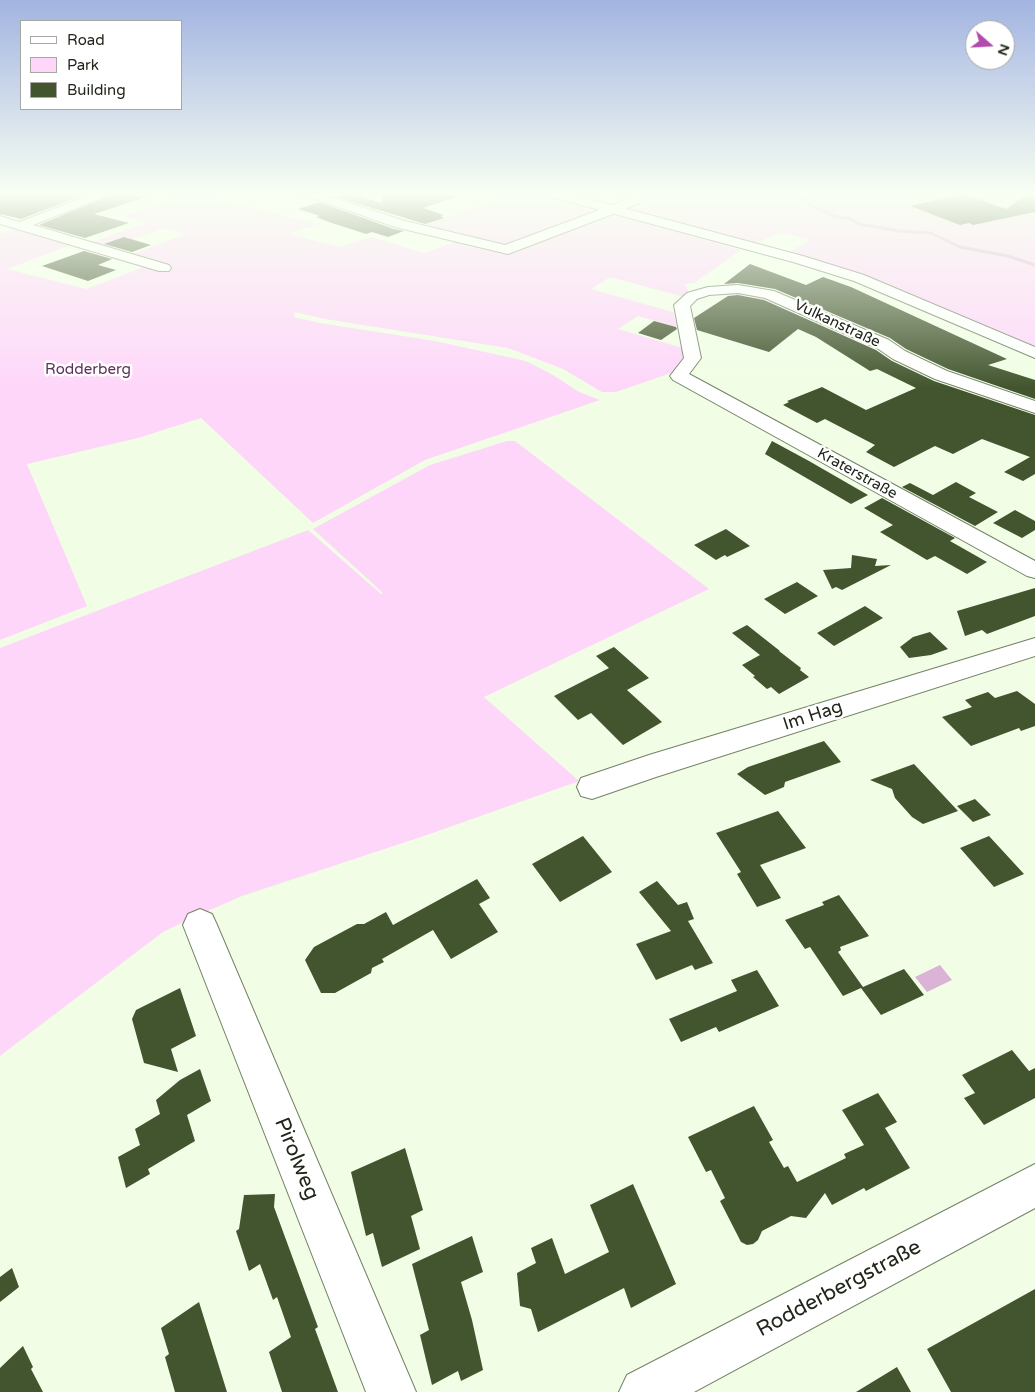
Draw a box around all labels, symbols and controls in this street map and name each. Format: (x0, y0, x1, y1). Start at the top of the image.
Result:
legend (20, 20, 182, 110)
north arrow (965, 20, 1015, 70)
text: Road (67, 31, 105, 49)
text: N (994, 42, 1014, 58)
text: Park (67, 56, 99, 74)
text: Building (67, 81, 126, 99)
street label: Vulkanstraße (791, 296, 883, 352)
park label: Rodderberg (45, 361, 131, 379)
street label: Kraterstraße (814, 445, 900, 503)
street label: Im Hag (781, 696, 845, 736)
street label: Pirolweg (268, 1114, 324, 1204)
street label: Rodderbergstraße (752, 1235, 926, 1343)

